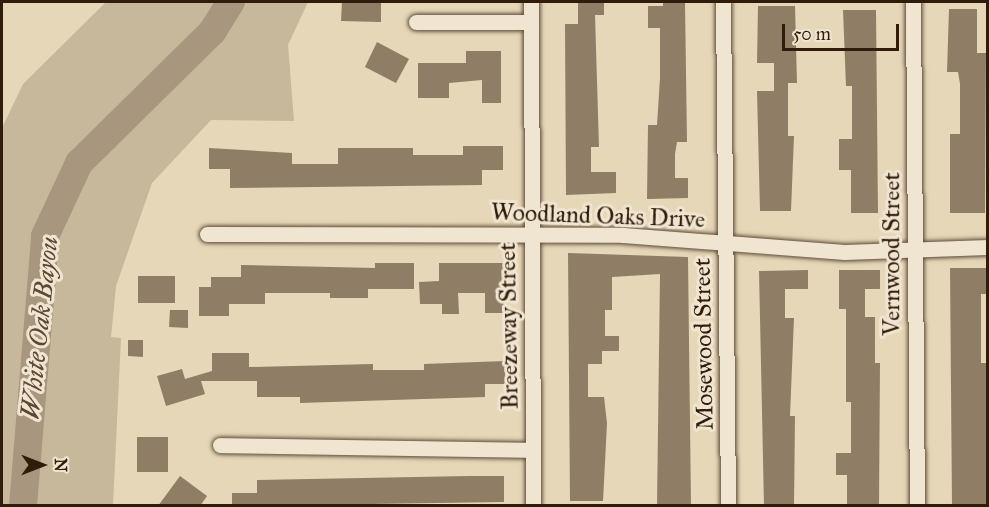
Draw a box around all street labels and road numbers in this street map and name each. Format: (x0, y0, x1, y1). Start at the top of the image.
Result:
street label: Vernwood Street (878, 172, 906, 336)
street label: Woodland Oaks Drive (490, 198, 706, 234)
street label: Breezeway Street (493, 242, 525, 410)
street label: Mosewood Street (688, 258, 720, 430)

